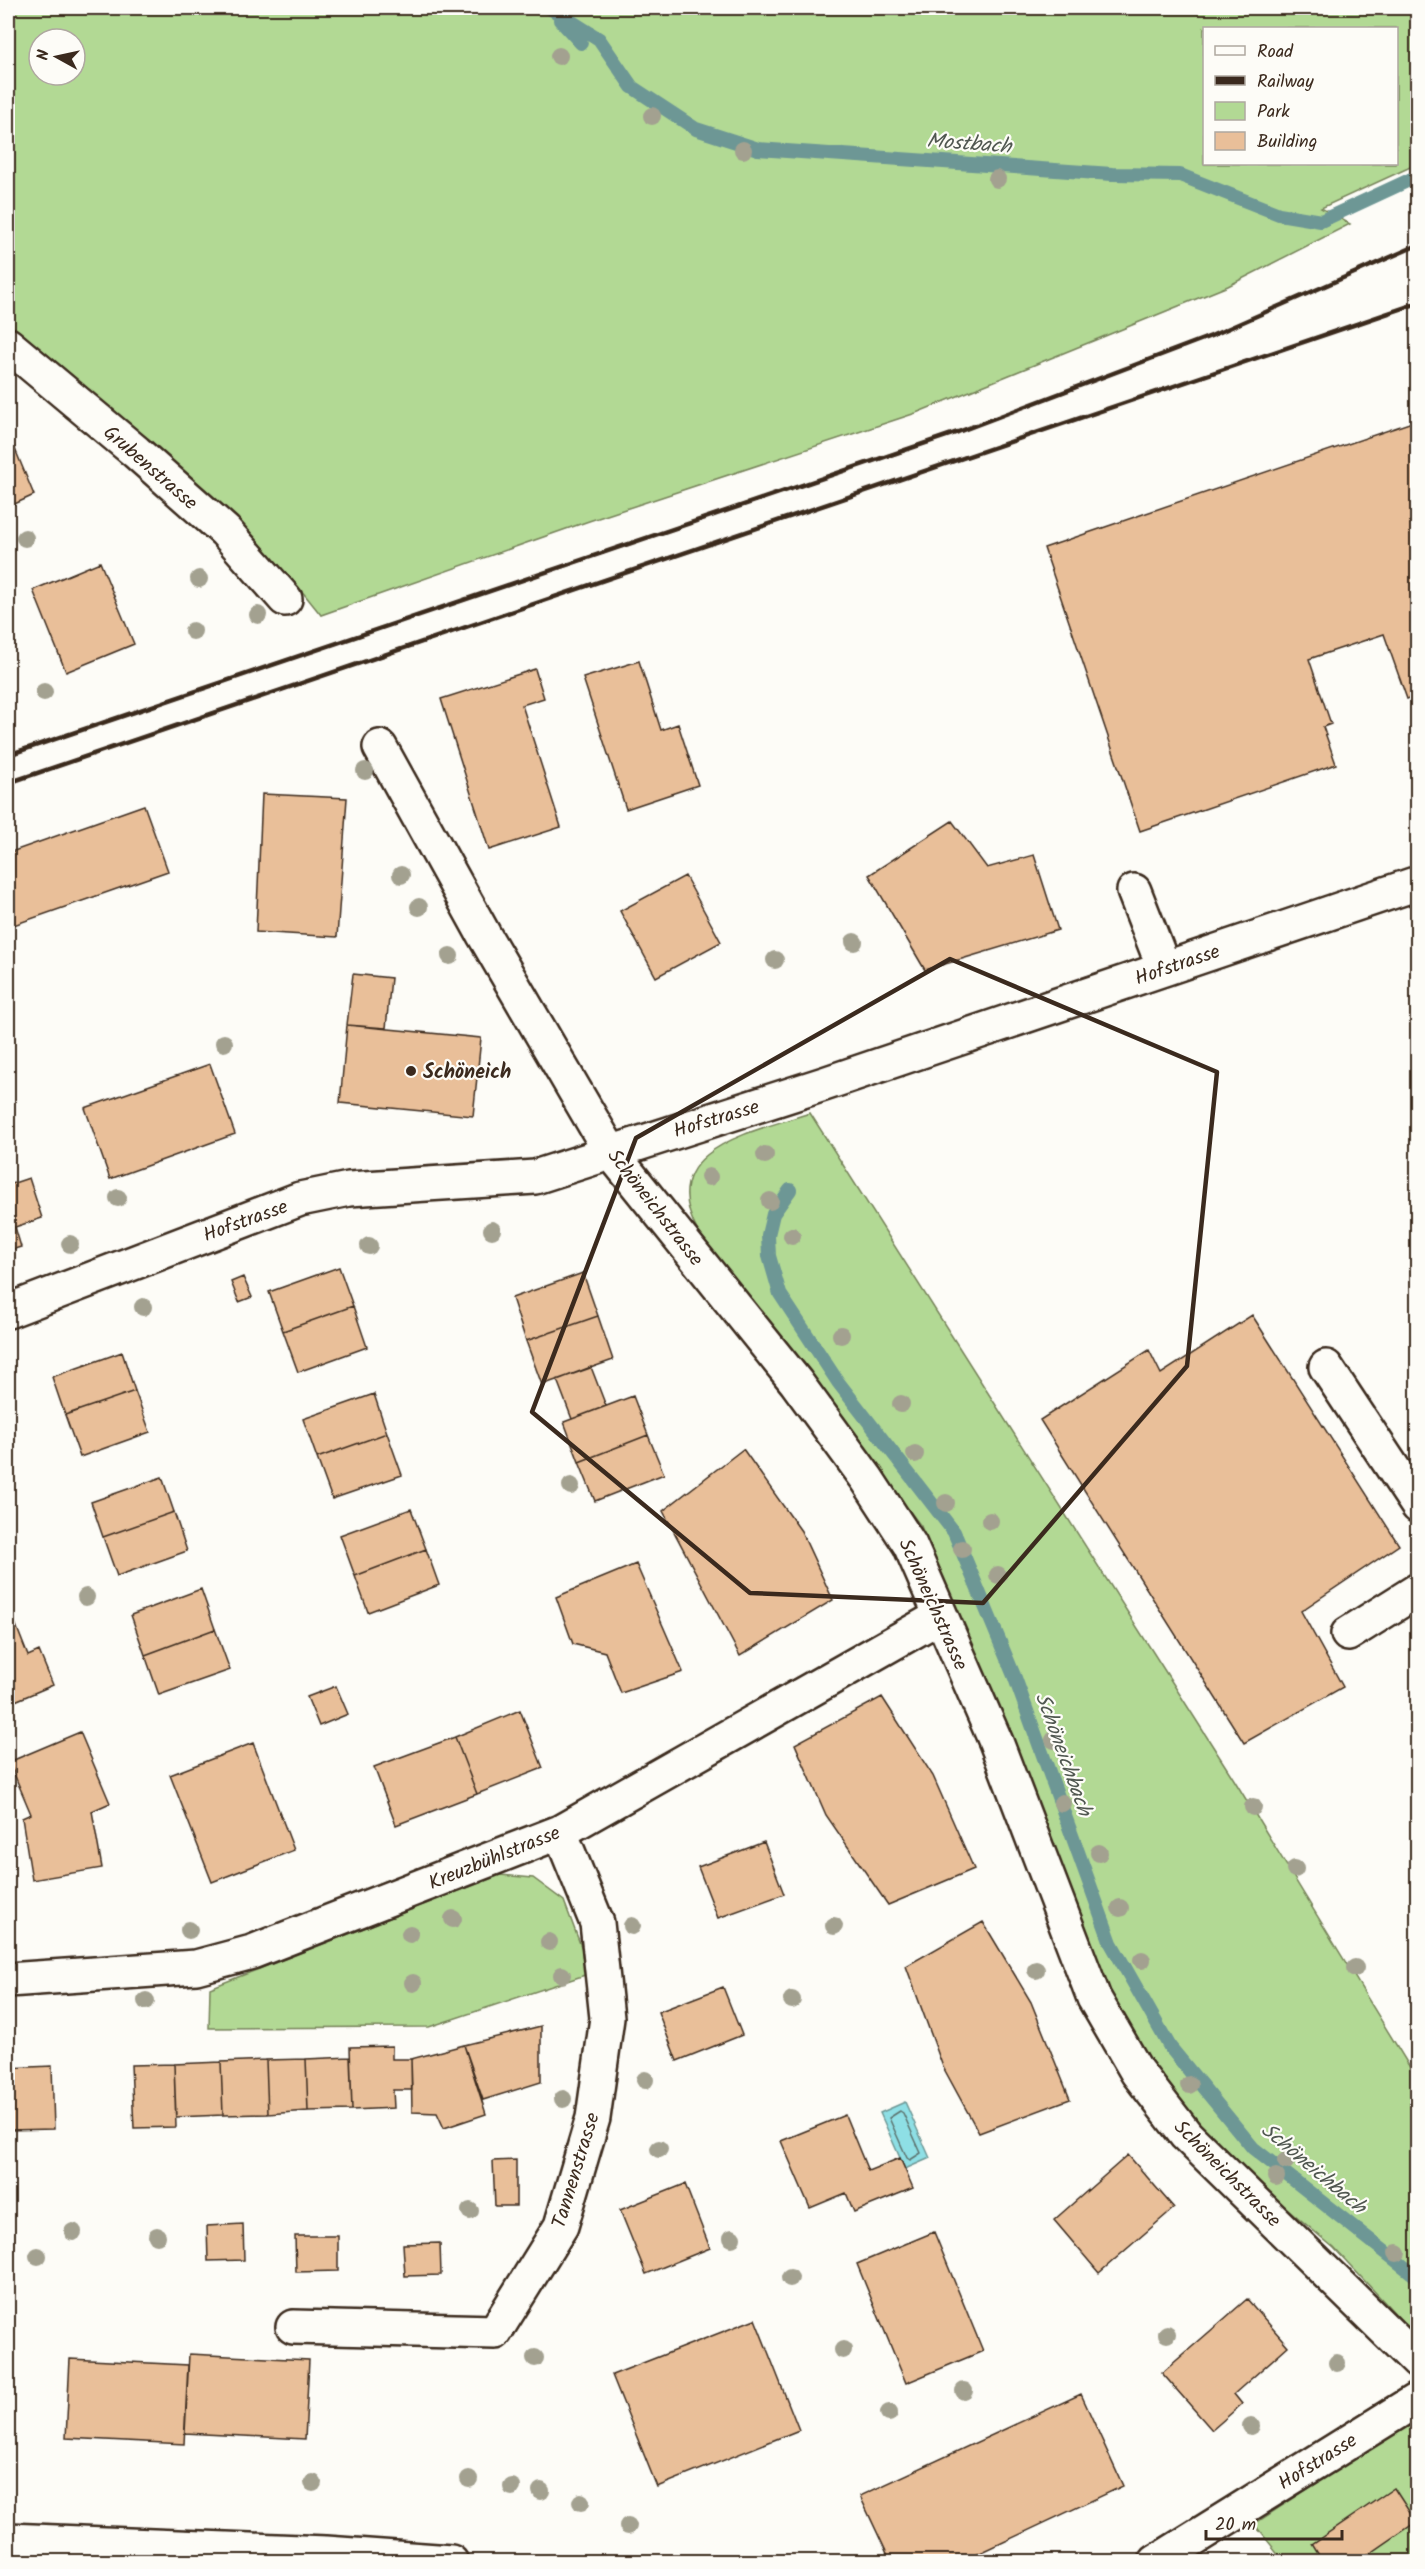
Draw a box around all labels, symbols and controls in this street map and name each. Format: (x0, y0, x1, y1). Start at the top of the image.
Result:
north arrow (27, 27, 87, 87)
legend (1203, 27, 1398, 165)
text: Road (1257, 38, 1294, 67)
text: N (31, 48, 57, 62)
text: Railway (1257, 68, 1314, 97)
text: Park (1257, 98, 1290, 127)
water label: Mostbach (926, 125, 1014, 164)
text: Building (1257, 128, 1317, 157)
street label: Grubenstrasse (95, 418, 204, 519)
street label: Hofstrasse (1131, 936, 1225, 995)
place label: Schöneich (423, 1057, 511, 1089)
marker: Schöneich (404, 1064, 418, 1078)
street label: Hofstrasse (670, 1092, 763, 1148)
street label: Schöneichstrasse (598, 1143, 711, 1274)
street label: Hofstrasse (199, 1192, 293, 1252)
street label: Schöneichstrasse (889, 1534, 976, 1676)
water label: Schöneichbach (1025, 1688, 1101, 1822)
street label: Kreuzbühlstrasse (424, 1818, 566, 1900)
street label: Tannenstrasse (544, 2109, 610, 2232)
street label: Schöneichstrasse (1165, 2113, 1288, 2236)
water label: Schöneichbach (1253, 2115, 1374, 2224)
street label: Hofstrasse (1272, 2426, 1364, 2500)
scale bar (1206, 2503, 1342, 2541)
text: 20 m (1215, 2511, 1256, 2540)

